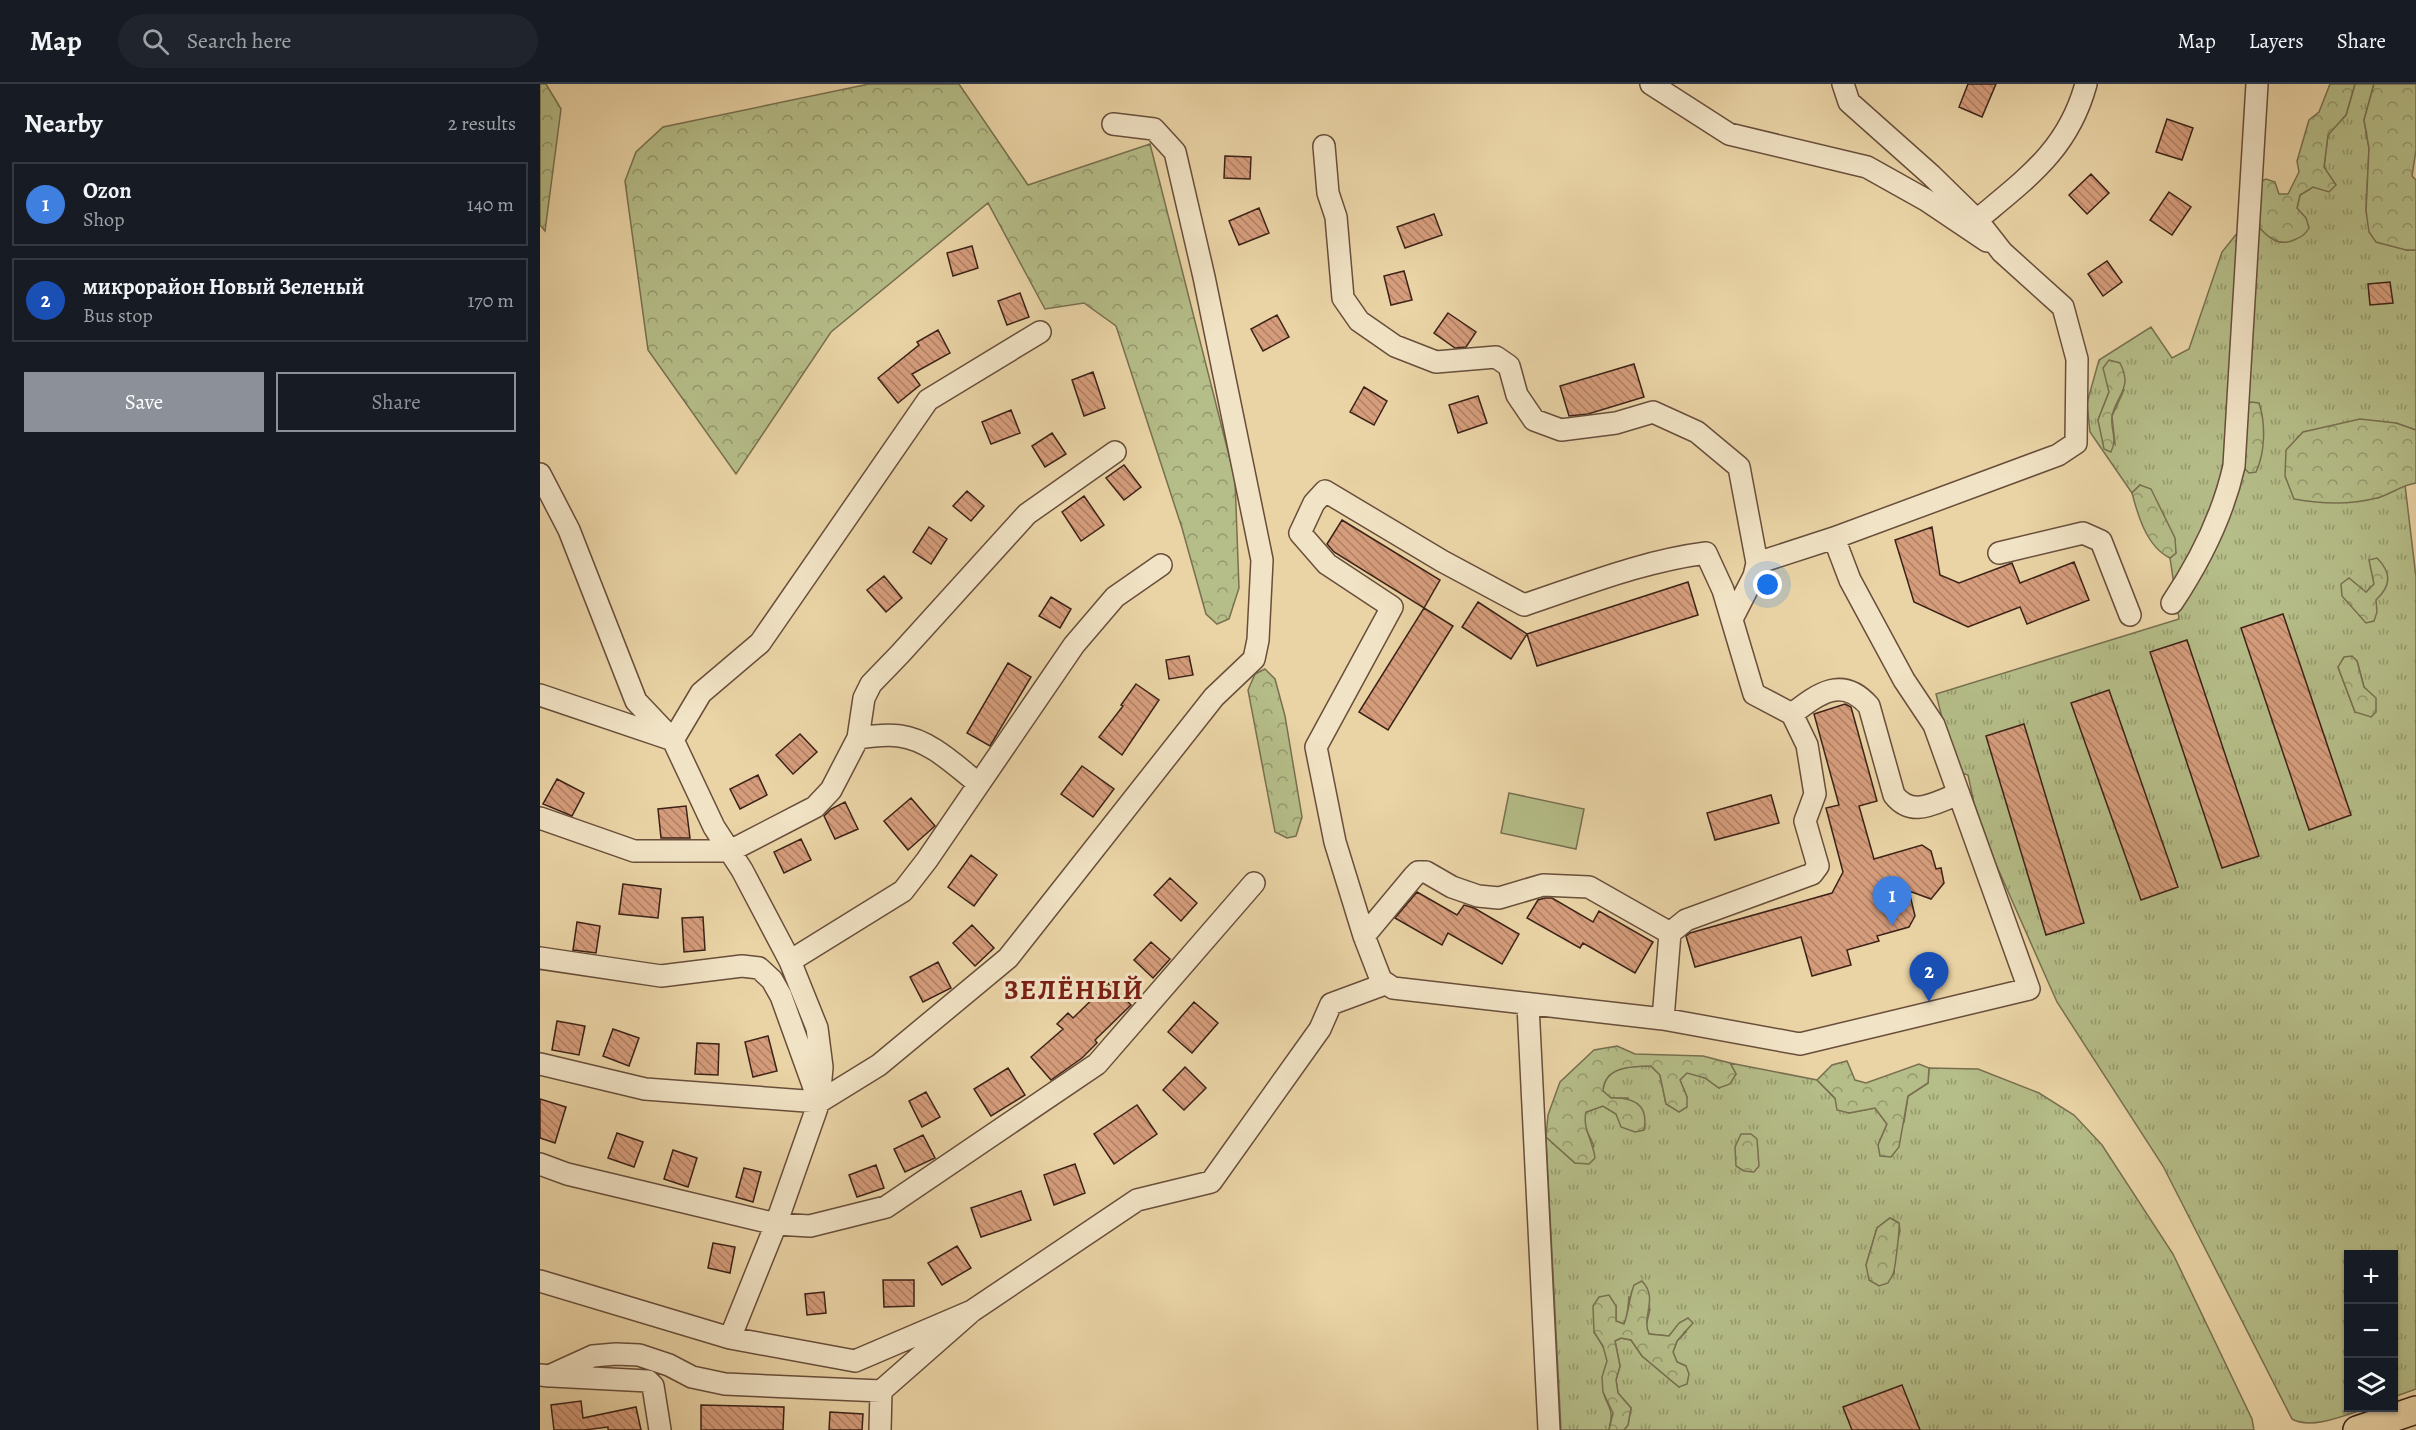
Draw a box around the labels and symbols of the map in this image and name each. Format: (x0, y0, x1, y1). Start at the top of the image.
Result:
your location (1753, 570, 1782, 599)
pin: 1 (1872, 876, 1912, 926)
pin: 2 (1910, 952, 1948, 1002)
district label: ЗЕЛЁНЫЙ (1004, 972, 1144, 1008)

